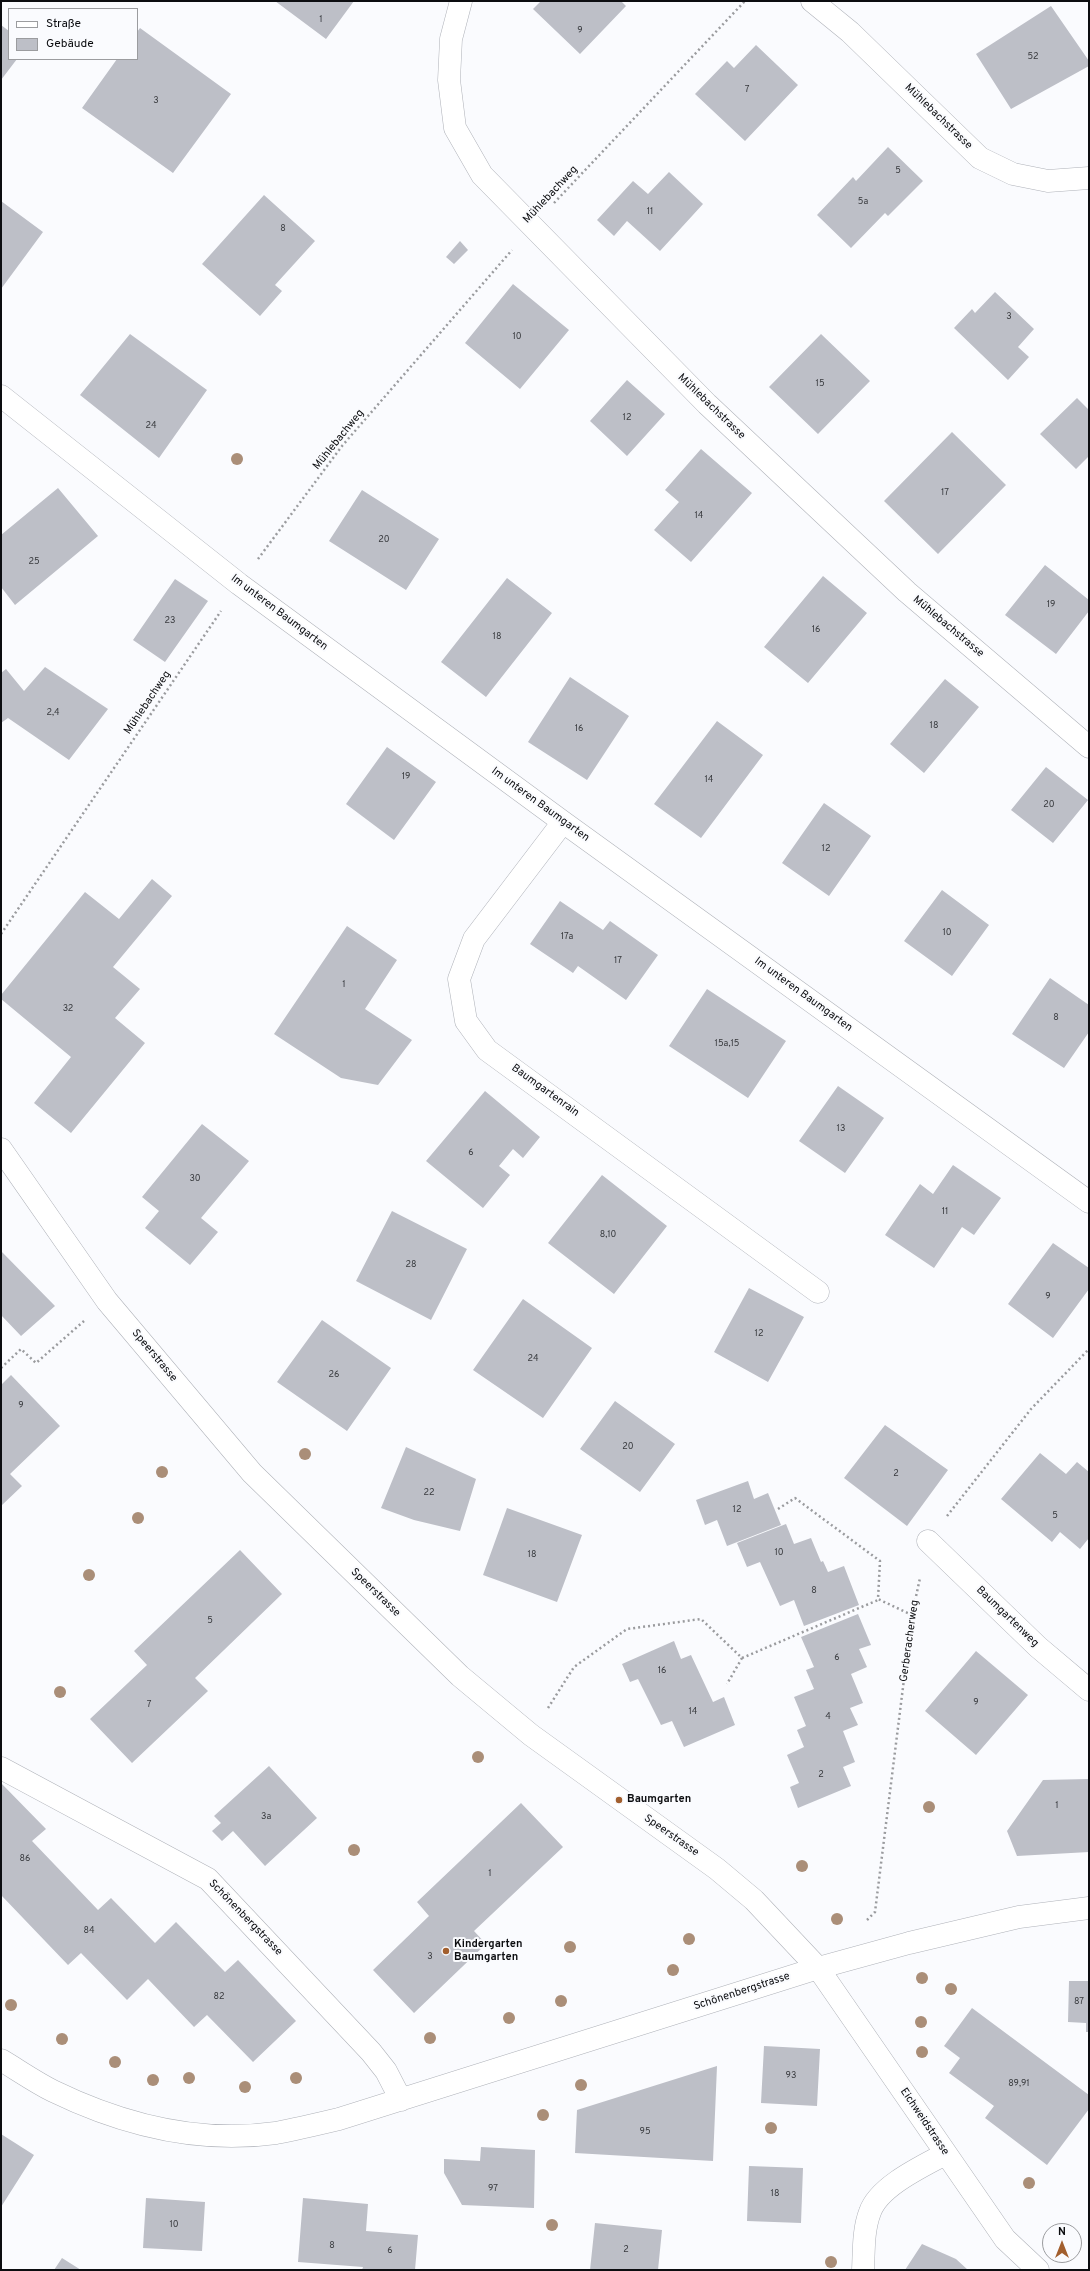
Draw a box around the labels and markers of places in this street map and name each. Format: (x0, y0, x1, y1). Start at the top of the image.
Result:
place label: Baumgarten (627, 1793, 691, 1807)
marker: Baumgarten (614, 1795, 624, 1805)
place label: Kindergarten Baumgarten (454, 1938, 522, 1964)
marker: Kindergarten Baumgarten (441, 1946, 451, 1956)

